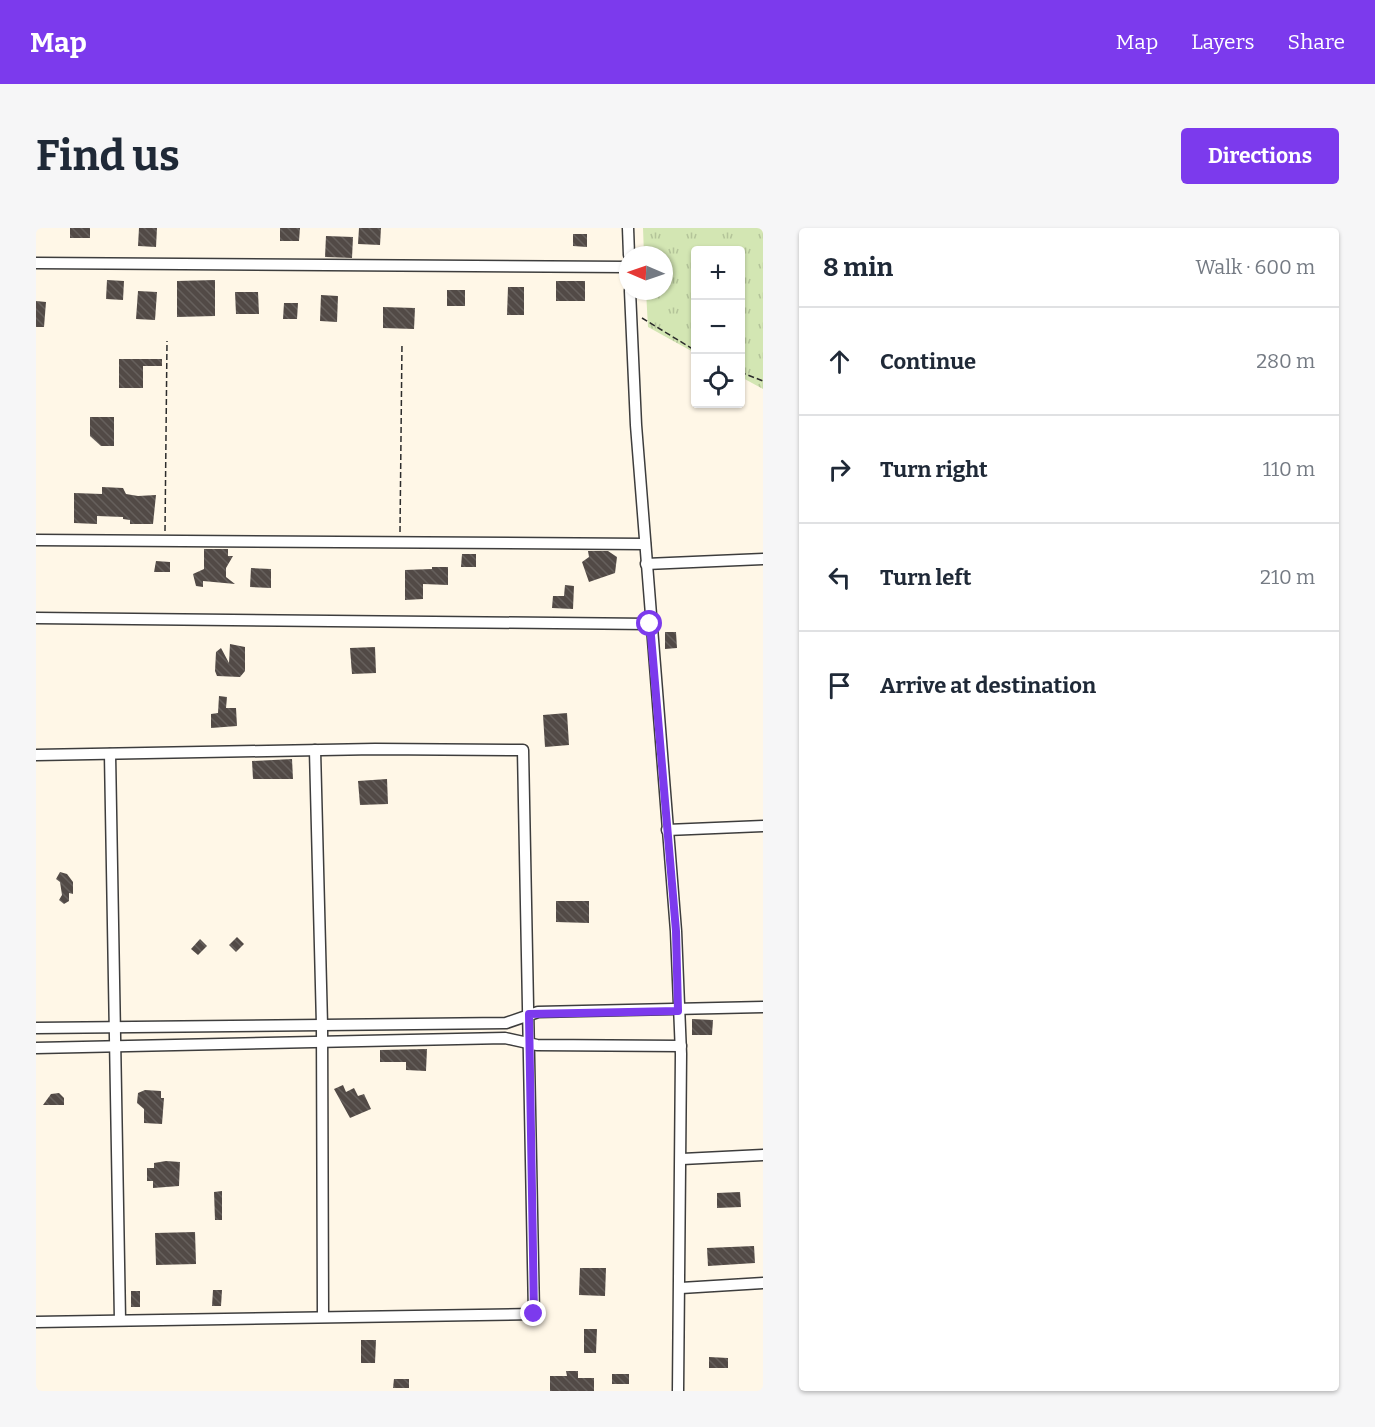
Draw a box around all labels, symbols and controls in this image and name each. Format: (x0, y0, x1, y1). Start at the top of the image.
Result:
text: Map (30, 26, 87, 59)
text: Map (1116, 29, 1158, 55)
text: Layers (1191, 29, 1255, 55)
text: Share (1288, 29, 1345, 55)
button: Directions (1181, 128, 1339, 184)
text: Find us (36, 131, 180, 181)
north arrow (619, 246, 673, 300)
map controls (691, 246, 745, 408)
button: + (691, 246, 745, 300)
text: 8 min (823, 252, 893, 283)
text: Walk · 600 m (1195, 255, 1315, 279)
button: − (691, 300, 745, 354)
icon: ahead (823, 345, 856, 378)
text: Continue (880, 348, 976, 375)
text: 280 m (1256, 349, 1315, 373)
button: locate (691, 354, 745, 408)
icon: right (823, 453, 856, 486)
text: Turn right (880, 456, 988, 483)
text: 110 m (1263, 457, 1315, 481)
icon: left (823, 561, 856, 594)
text: Turn left (880, 564, 972, 591)
text: 210 m (1260, 565, 1315, 589)
route start (636, 610, 662, 636)
icon: arrive (823, 669, 856, 702)
text: Arrive at destination (880, 672, 1096, 699)
route end (520, 1300, 546, 1326)

